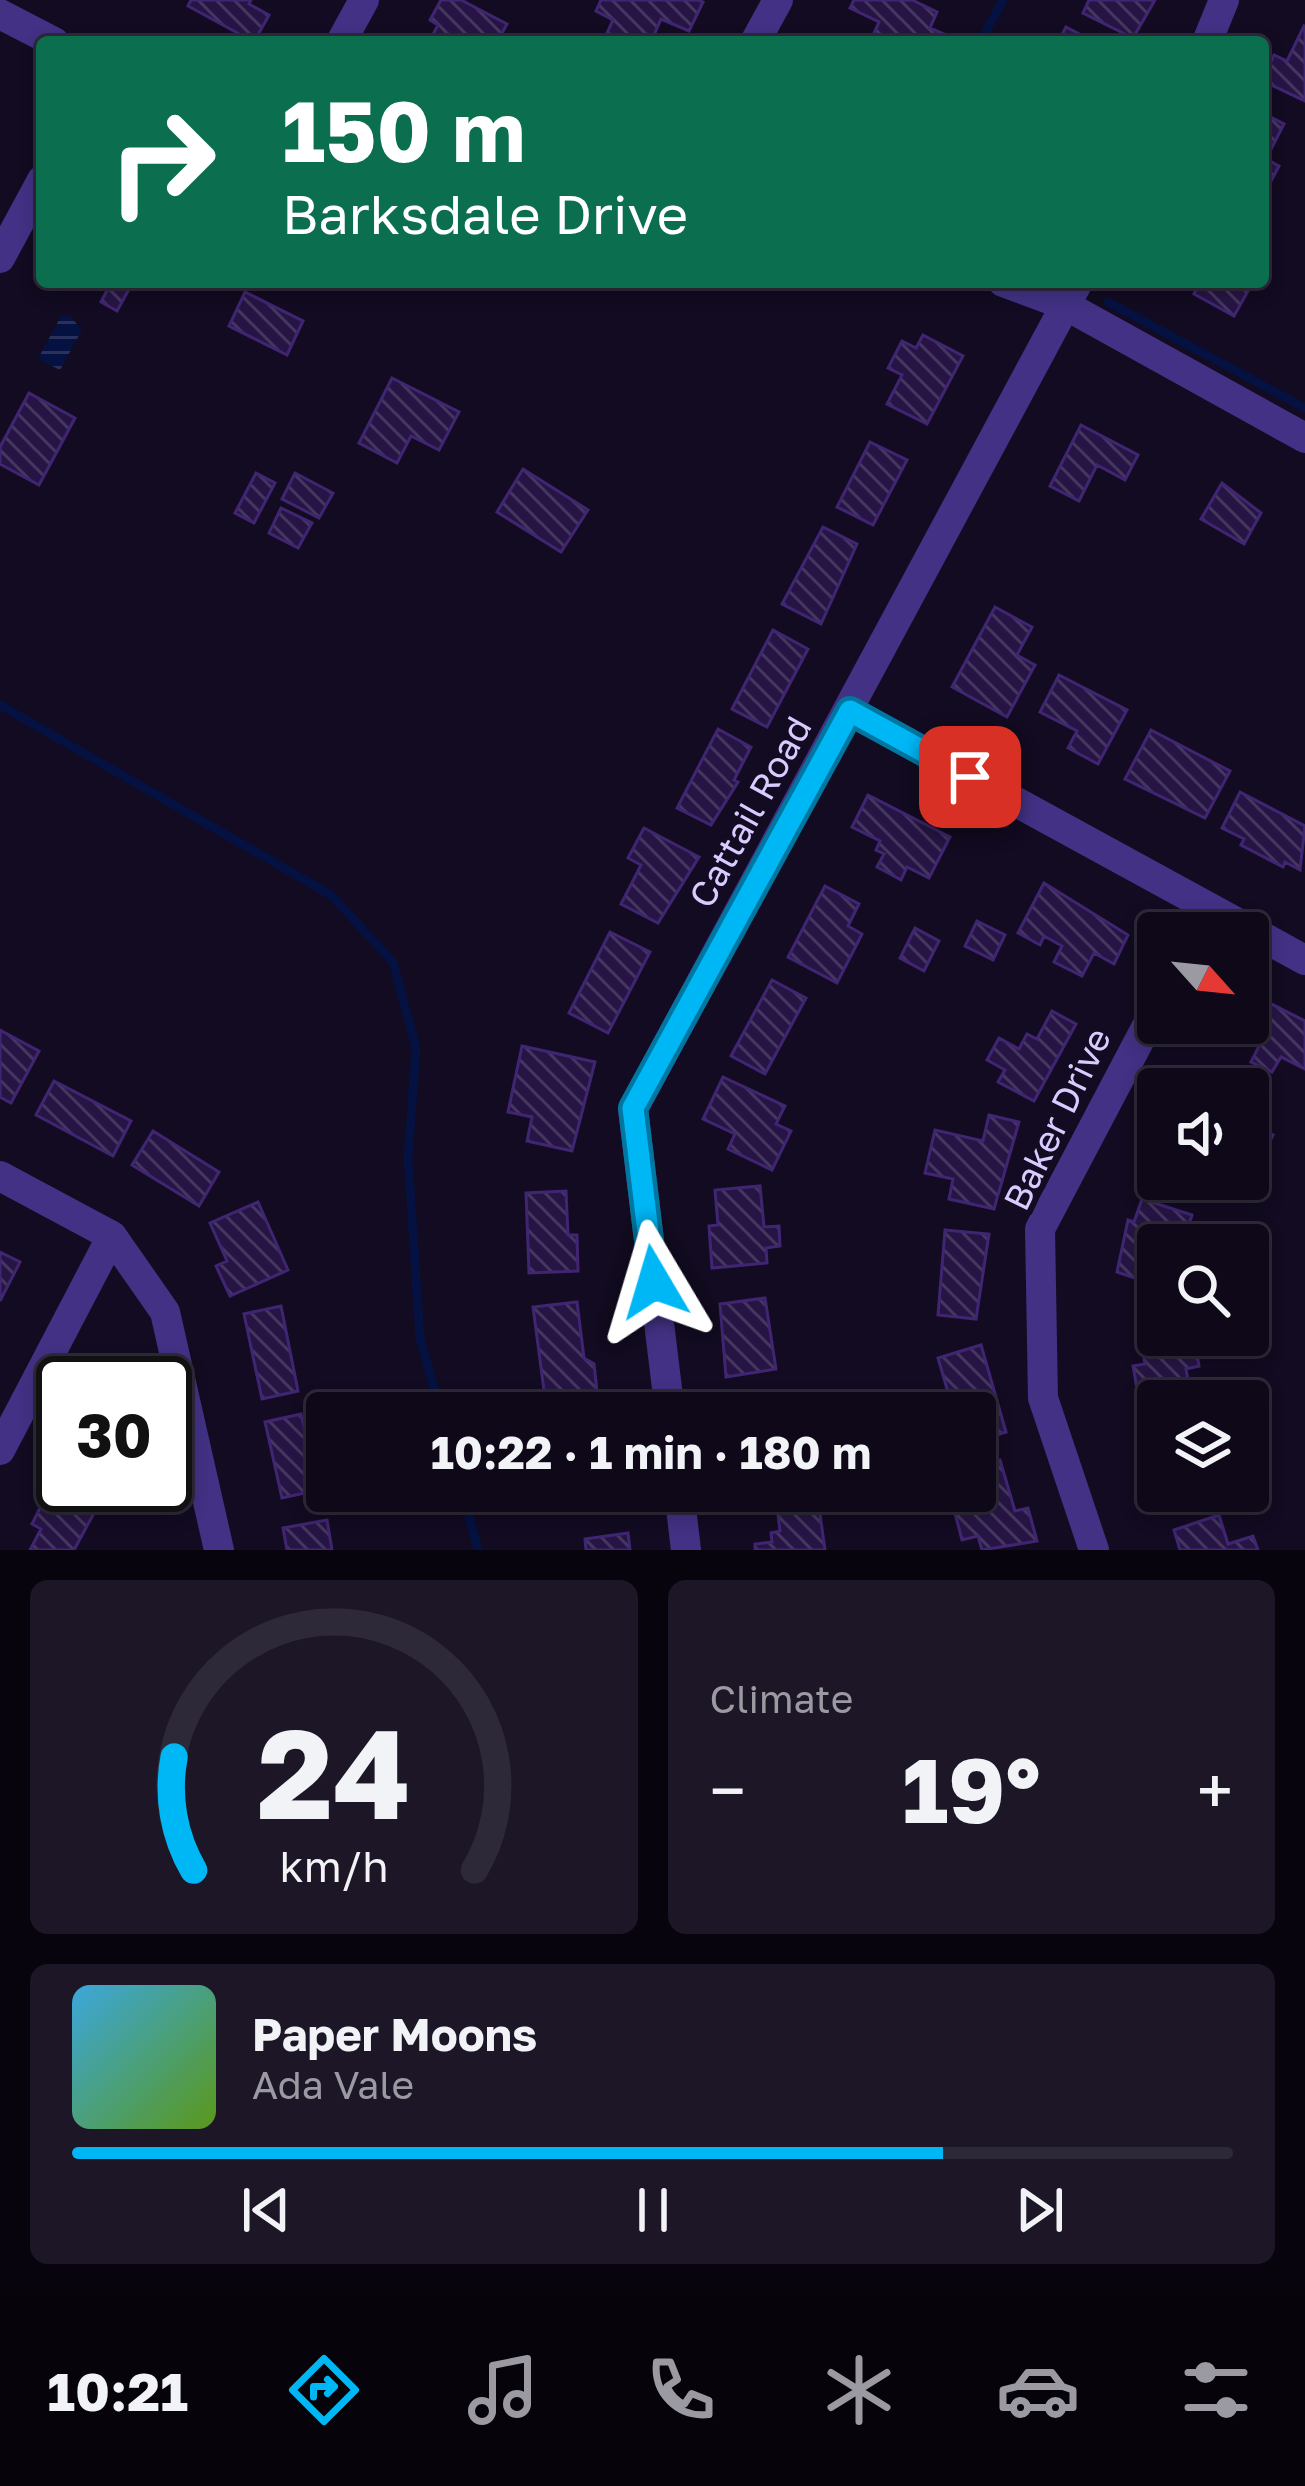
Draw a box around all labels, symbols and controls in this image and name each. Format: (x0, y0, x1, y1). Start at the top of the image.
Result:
text: 150 m (282, 80, 526, 180)
icon: right (84, 84, 240, 240)
text: Barksdale Drive (282, 181, 688, 246)
street label: Cattail Road (679, 709, 820, 915)
pin (919, 726, 1021, 828)
icon: arrive (937, 744, 1003, 810)
north arrow (1137, 912, 1269, 1044)
map controls (1137, 912, 1269, 1512)
street label: Baker Drive (994, 1021, 1119, 1217)
button: sound (1137, 1068, 1269, 1200)
position arrow (591, 1219, 717, 1345)
button: search (1137, 1224, 1269, 1356)
speed limit sign: 30 (36, 1356, 192, 1512)
button: layers (1137, 1380, 1269, 1512)
text: 10:22 · 1 min · 180 m (431, 1425, 871, 1479)
text: Climate (710, 1675, 853, 1722)
text: 24 (257, 1697, 411, 1846)
text: 19° (902, 1735, 1041, 1843)
text: − (710, 1750, 746, 1830)
text: + (1197, 1750, 1233, 1830)
text: km/h (279, 1840, 388, 1891)
text: Paper Moons (252, 2007, 537, 2061)
text: Ada Vale (252, 2061, 414, 2108)
icon: previous (233, 2177, 299, 2243)
icon: pause (620, 2177, 686, 2243)
icon: next (1007, 2177, 1073, 2243)
icon: directions (282, 2348, 366, 2432)
icon: music (461, 2348, 545, 2432)
icon: phone (639, 2348, 723, 2432)
icon: climate (817, 2348, 901, 2432)
icon: car (996, 2348, 1080, 2432)
icon: filters (1174, 2348, 1258, 2432)
text: 10:21 (47, 2358, 188, 2423)

